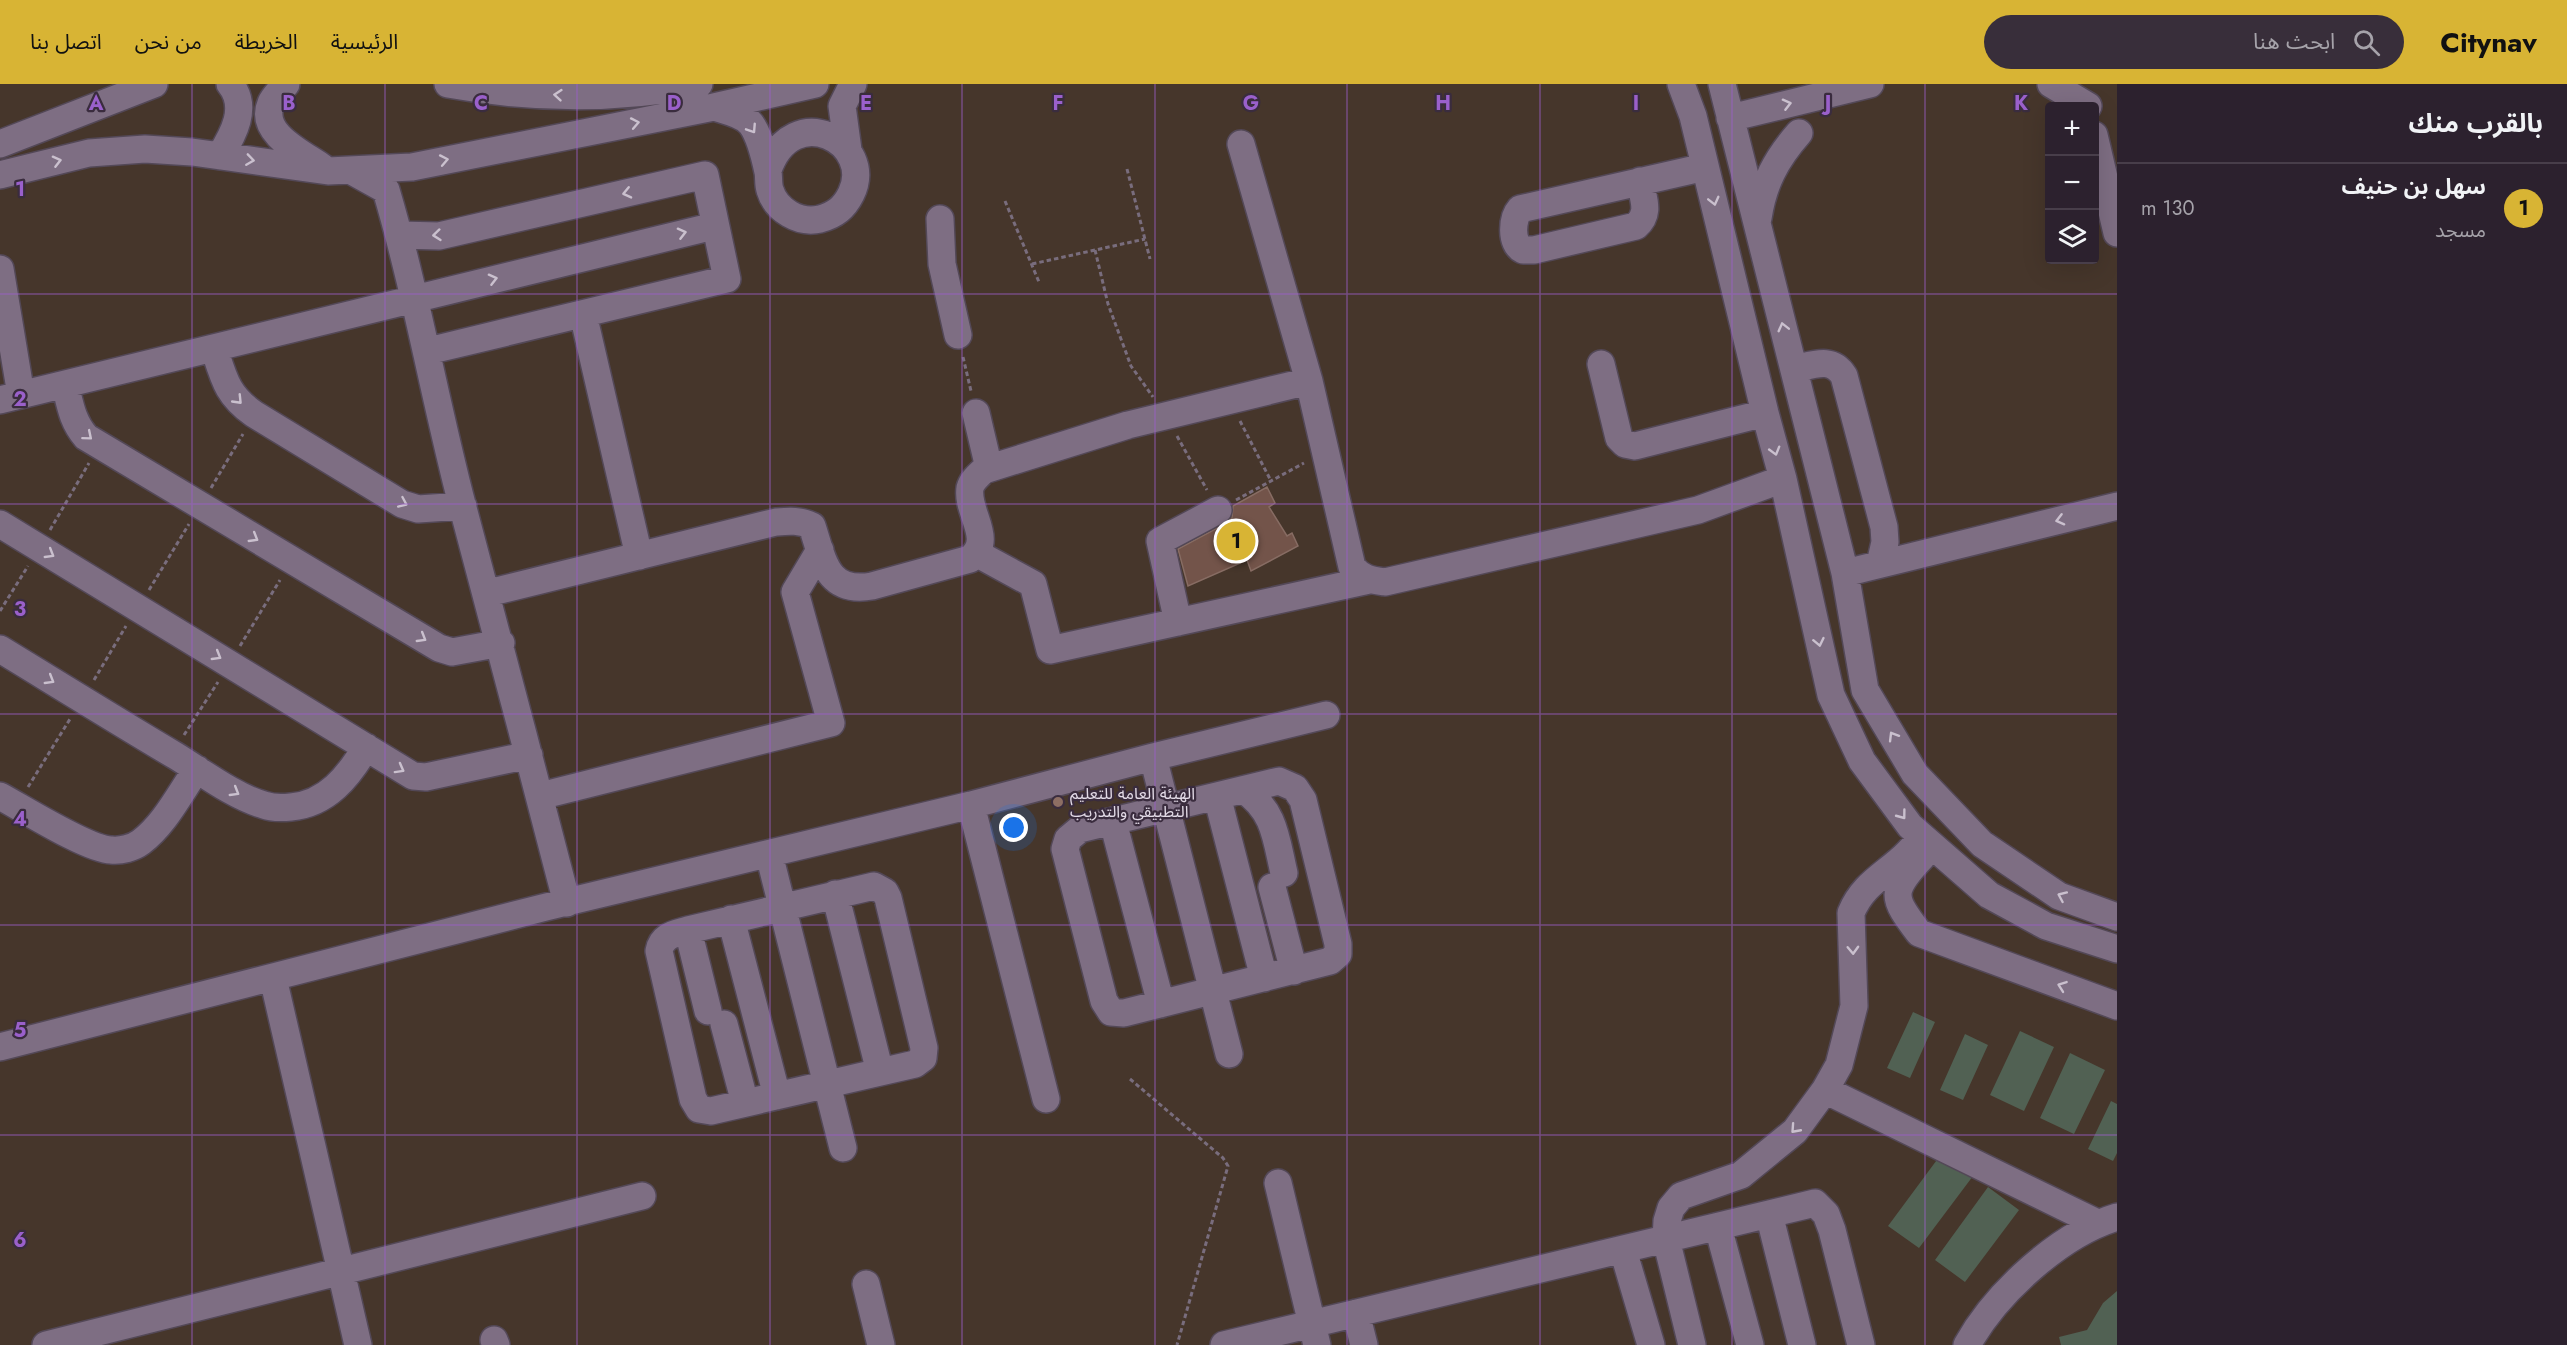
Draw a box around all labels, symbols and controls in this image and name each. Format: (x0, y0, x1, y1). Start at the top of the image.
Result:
search box (1984, 15, 2404, 69)
text: Citynav (2440, 22, 2537, 63)
text: ابحث هنا (2253, 25, 2335, 57)
icon: search (2350, 26, 2383, 59)
text: اتصل بنا (30, 27, 102, 57)
text: من نحن (135, 27, 202, 57)
text: الخريطة (235, 27, 298, 57)
text: الرئيسية (331, 27, 398, 57)
text: A (88, 89, 104, 118)
text: B (282, 89, 296, 118)
text: C (474, 89, 488, 118)
one-way arrow (553, 89, 562, 102)
text: D (667, 89, 681, 118)
text: E (860, 89, 872, 118)
text: F (1052, 89, 1064, 118)
text: G (1243, 89, 1259, 118)
text: H (1435, 89, 1451, 118)
text: I (1633, 89, 1639, 118)
text: J (1821, 89, 1831, 118)
text: K (2014, 89, 2028, 118)
one-way arrow (1782, 99, 1792, 112)
map controls (2045, 102, 2099, 264)
button: + (2045, 102, 2099, 156)
text: بالقرب منك (2408, 104, 2543, 142)
one-way arrow (630, 117, 640, 130)
one-way arrow (744, 122, 755, 133)
one-way arrow (245, 154, 255, 166)
one-way arrow (438, 154, 448, 167)
one-way arrow (52, 155, 62, 168)
button: − (2045, 156, 2099, 210)
text: سهل بن حنيف (2341, 170, 2486, 202)
text: 1 (15, 175, 25, 204)
one-way arrow (623, 185, 633, 198)
text: 130 m (2141, 194, 2195, 223)
text: 1 (2518, 194, 2529, 223)
one-way arrow (1706, 196, 1719, 206)
button: layers (2045, 210, 2099, 264)
text: مسجد (2435, 216, 2486, 245)
one-way arrow (433, 228, 442, 241)
one-way arrow (677, 228, 687, 241)
one-way arrow (487, 274, 497, 287)
one-way arrow (1778, 322, 1790, 333)
text: 2 (13, 385, 27, 414)
one-way arrow (231, 394, 242, 404)
one-way arrow (81, 429, 92, 440)
one-way arrow (1768, 446, 1781, 456)
one-way arrow (396, 496, 407, 508)
one-way arrow (2055, 512, 2065, 525)
pin: 1 (1216, 518, 1256, 564)
one-way arrow (248, 530, 258, 542)
one-way arrow (44, 547, 54, 559)
text: 3 (14, 595, 26, 624)
one-way arrow (416, 630, 426, 642)
one-way arrow (1812, 636, 1825, 646)
one-way arrow (210, 648, 221, 659)
one-way arrow (44, 672, 54, 684)
one-way arrow (1888, 732, 1900, 742)
one-way arrow (394, 762, 405, 773)
place label: الهيئة العامة للتعليم التطبيقي والتدريب (1070, 782, 1195, 823)
one-way arrow (229, 784, 239, 796)
marker: الهيئة العامة للتعليم التطبيقي والتدريب (1051, 795, 1065, 809)
text: 4 (13, 805, 27, 834)
one-way arrow (1895, 808, 1906, 819)
your location (999, 813, 1028, 842)
one-way arrow (2058, 892, 2069, 904)
one-way arrow (1846, 945, 1859, 954)
one-way arrow (2057, 980, 2068, 993)
text: 5 (14, 1016, 27, 1045)
one-way arrow (1791, 1122, 1802, 1133)
text: 6 (13, 1226, 27, 1255)

